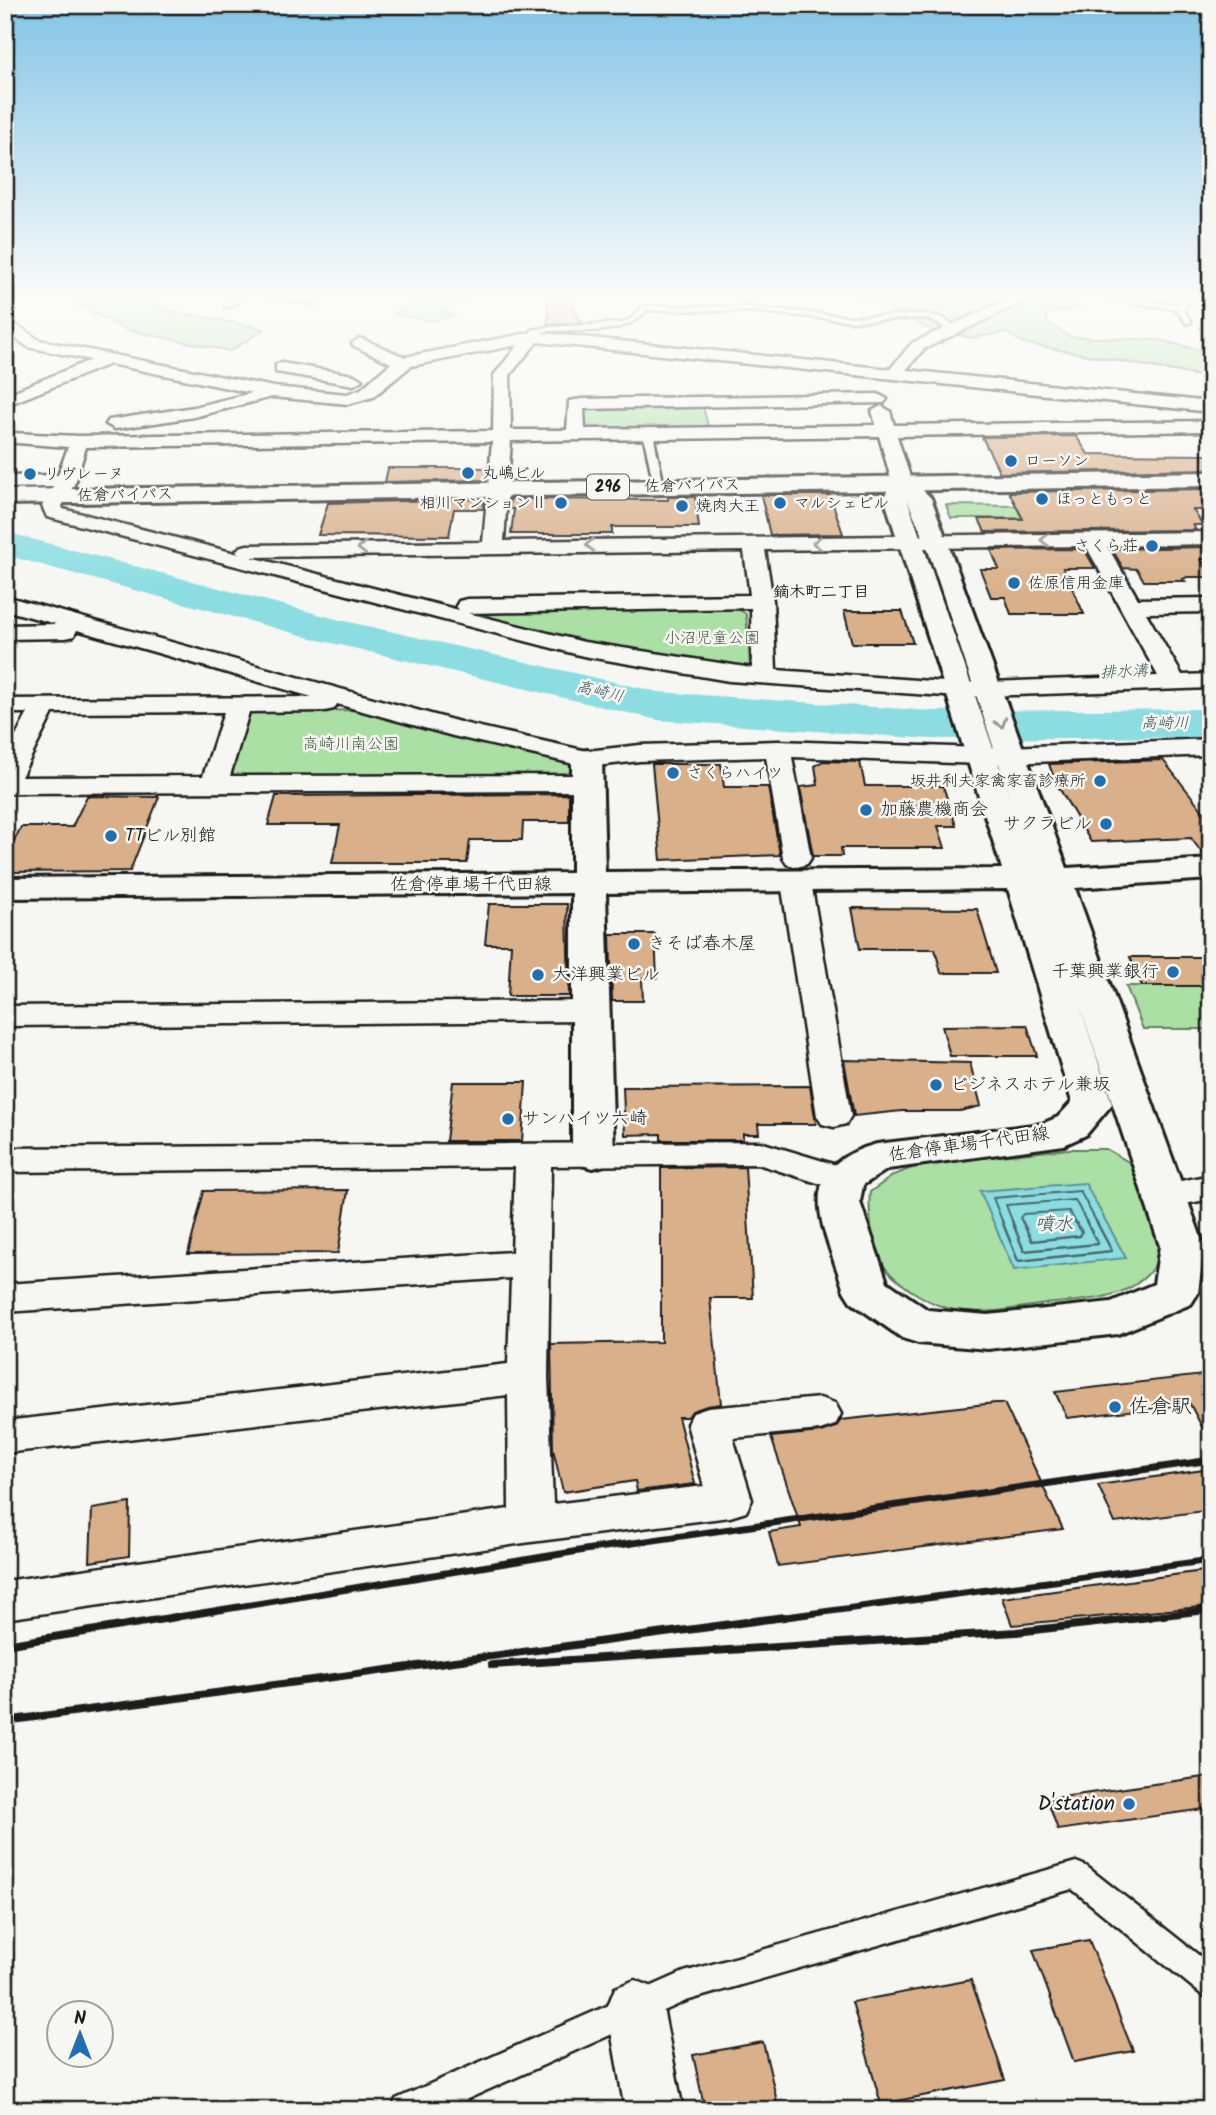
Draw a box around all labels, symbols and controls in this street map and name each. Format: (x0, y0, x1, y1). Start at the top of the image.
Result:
place label: ローソン (1025, 449, 1089, 474)
marker: ローソン (1003, 453, 1019, 469)
place label: 丸嶋ビル (482, 461, 546, 486)
place label: リヴレーヌ (44, 462, 124, 487)
marker: 丸嶋ビル (460, 465, 476, 481)
marker: リヴレーヌ (22, 466, 38, 482)
street label: 佐倉バイパス (644, 473, 740, 499)
road number: 296 (587, 474, 629, 500)
street label: 佐倉バイパス (77, 482, 173, 508)
place label: ほっともっと (1056, 487, 1152, 512)
place label: 相川マンションⅡ (420, 491, 547, 516)
place label: マルシェビル (794, 491, 889, 516)
marker: ほっともっと (1034, 491, 1050, 507)
place label: 焼肉大王 (696, 494, 760, 519)
marker: 相川マンションⅡ (553, 495, 569, 511)
marker: マルシェビル (772, 495, 788, 511)
marker: 焼肉大王 (674, 498, 690, 514)
one-way arrow (1039, 532, 1049, 548)
place label: さくら荘 (1074, 534, 1138, 559)
one-way arrow (811, 535, 822, 551)
one-way arrow (584, 537, 594, 553)
marker: さくら荘 (1144, 538, 1160, 554)
one-way arrow (356, 541, 367, 556)
place label: 佐原信用金庫 (1028, 571, 1124, 596)
marker: 佐原信用金庫 (1006, 575, 1022, 591)
district label: 鏑木町二丁目 (773, 580, 869, 605)
park label: 小沼児童公園 (664, 626, 760, 651)
water label: 排水溝 (1099, 658, 1150, 686)
water label: 高崎川 (574, 674, 626, 710)
water label: 高崎川 (1141, 711, 1189, 736)
one-way arrow (993, 716, 1007, 728)
park label: 高崎川南公園 (303, 732, 399, 757)
place label: さくらハイツ (687, 761, 783, 786)
marker: さくらハイツ (665, 765, 681, 781)
place label: 坂井利夫家禽家畜診療所 (910, 769, 1086, 794)
marker: 坂井利夫家禽家畜診療所 (1092, 773, 1108, 789)
place label: 加藤農機商会 (880, 796, 988, 825)
marker: 加藤農機商会 (858, 802, 874, 818)
place label: サクラビル (1003, 810, 1092, 839)
marker: サクラビル (1098, 816, 1114, 832)
place label: TTビル別館 (125, 822, 216, 851)
marker: TTビル別館 (103, 828, 119, 844)
street label: 佐倉停車場千代田線 (390, 871, 552, 900)
place label: きそば春木屋 (648, 930, 756, 959)
marker: きそば春木屋 (626, 936, 642, 952)
place label: 千葉興業銀行 (1051, 958, 1159, 987)
place label: 大洋興業ビル (552, 961, 660, 990)
marker: 千葉興業銀行 (1165, 964, 1181, 980)
marker: 大洋興業ビル (530, 967, 546, 983)
place label: ビジネスホテル兼坂 (950, 1071, 1111, 1100)
marker: ビジネスホテル兼坂 (928, 1077, 944, 1093)
place label: サンハイツ六崎 (522, 1105, 647, 1134)
marker: サンハイツ六崎 (500, 1111, 516, 1127)
street label: 佐倉停車場千代田線 (887, 1119, 1051, 1171)
water label: 噴水 (1035, 1210, 1073, 1240)
place label: 佐倉駅 (1129, 1391, 1192, 1424)
marker: 佐倉駅 (1107, 1399, 1123, 1415)
place label: D'station (1038, 1788, 1115, 1821)
marker: D'station (1121, 1796, 1137, 1812)
north arrow (46, 2000, 116, 2070)
text: N (74, 2004, 86, 2034)

